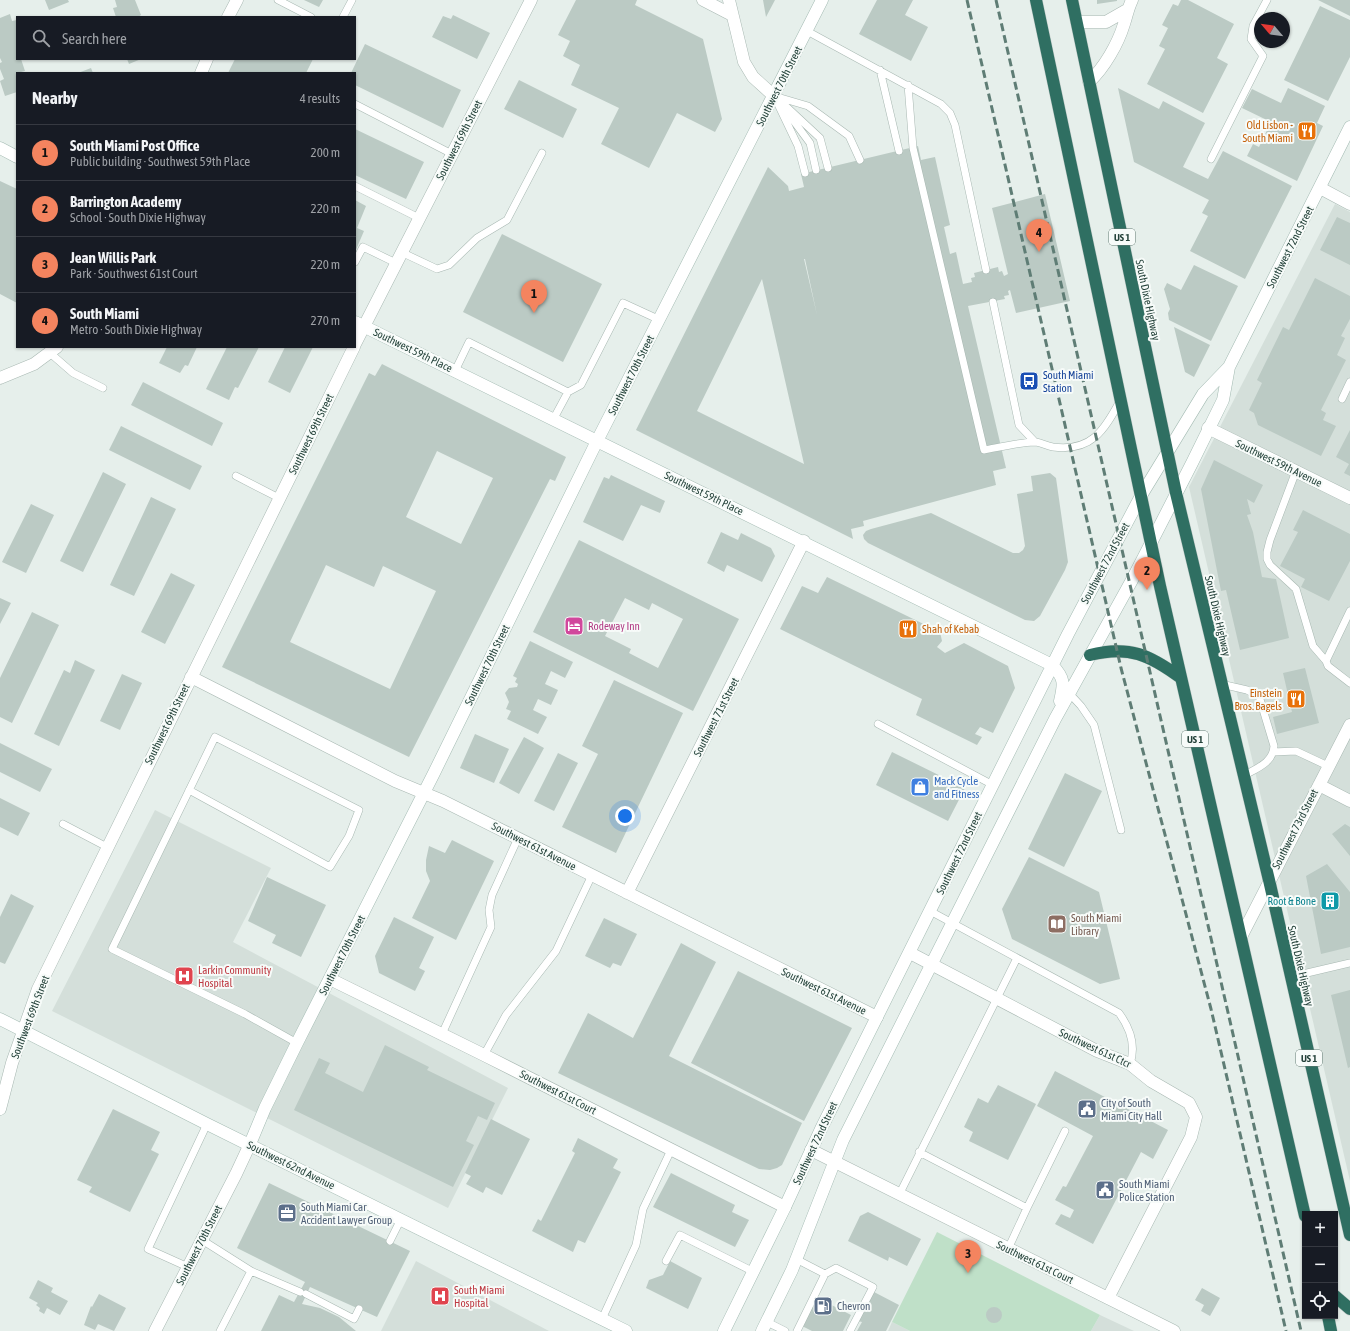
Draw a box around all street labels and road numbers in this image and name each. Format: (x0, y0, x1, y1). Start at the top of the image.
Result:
street label: Southwest 70th Street (754, 44, 804, 128)
street label: Southwest 69th Street (434, 98, 484, 182)
street label: Southwest 72nd Street (1264, 204, 1316, 290)
road number: US 1 (1109, 229, 1135, 245)
street label: South Dixie Highway (1134, 258, 1163, 342)
street label: Southwest 59th Place (372, 326, 454, 374)
street label: Southwest 70th Street (606, 333, 656, 417)
street label: Southwest 69th Street (286, 392, 336, 476)
street label: Southwest 59th Avenue (1234, 437, 1324, 489)
street label: Southwest 59th Place (663, 469, 745, 517)
street label: Southwest 72nd Street (1079, 520, 1131, 606)
street label: South Dixie Highway (1203, 575, 1233, 658)
street label: Southwest 70th Street (462, 623, 512, 707)
street label: Southwest 71st Street (691, 676, 741, 758)
street label: Southwest 69th Street (142, 682, 192, 766)
road number: US 1 (1182, 731, 1208, 747)
street label: Southwest 73rd Street (1270, 787, 1320, 871)
street label: Southwest 72nd Street (934, 810, 984, 896)
street label: Southwest 61st Avenue (490, 820, 578, 872)
street label: Southwest 70th Street (317, 913, 367, 997)
street label: South Dixie Highway (1286, 925, 1316, 1008)
street label: Southwest 61st Avenue (780, 965, 868, 1017)
street label: Southwest 69th Street (9, 974, 51, 1060)
street label: Southwest 61st Ctcr (1057, 1026, 1133, 1070)
road number: US 1 (1296, 1050, 1322, 1066)
street label: Southwest 61st Court (518, 1068, 598, 1116)
street label: Southwest 72nd Street (791, 1100, 839, 1186)
street label: Southwest 62nd Avenue (245, 1138, 337, 1192)
street label: Southwest 70th Street (174, 1203, 224, 1287)
street label: Southwest 61st Court (995, 1238, 1075, 1286)

